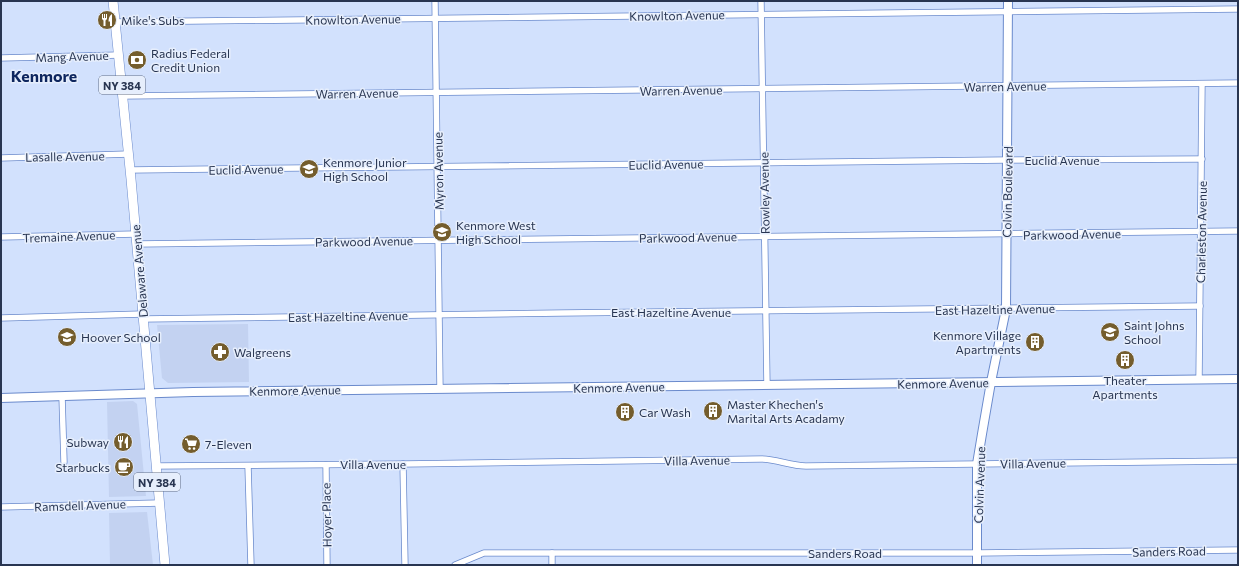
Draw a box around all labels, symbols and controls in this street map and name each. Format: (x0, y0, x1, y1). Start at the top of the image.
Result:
street label: Knowlton Avenue (629, 7, 725, 23)
restaurant icon: Mike's Subs (96, 9, 118, 31)
street label: Knowlton Avenue (305, 11, 401, 27)
place label: Mike's Subs (121, 13, 185, 27)
place label: Radius Federal Credit Union (151, 46, 230, 74)
street label: Mang Avenue (35, 48, 109, 64)
bank icon: Radius Federal Credit Union (126, 49, 148, 71)
district label: Kenmore (11, 66, 77, 85)
road number: NY 384 (99, 76, 145, 94)
street label: Warren Avenue (963, 78, 1047, 94)
street label: Warren Avenue (639, 82, 723, 98)
street label: Warren Avenue (315, 85, 399, 101)
street label: Myron Avenue (430, 132, 446, 210)
street label: Colvin Boulevard (999, 146, 1015, 238)
street label: Lasalle Avenue (25, 148, 105, 164)
street label: Rowley Avenue (756, 152, 772, 234)
street label: Euclid Avenue (1024, 153, 1100, 167)
place label: Kenmore Junior High School (323, 155, 407, 183)
street label: Euclid Avenue (628, 156, 704, 172)
school or university icon: Kenmore Junior High School (298, 158, 320, 180)
street label: Euclid Avenue (208, 161, 284, 177)
street label: Charleston Avenue (1193, 181, 1209, 283)
place label: Kenmore West High School (456, 218, 536, 246)
school or university icon: Kenmore West High School (431, 221, 453, 243)
street label: Delaware Avenue (128, 224, 150, 318)
street label: Parkwood Avenue (1023, 226, 1121, 242)
street label: Tremaine Avenue (22, 227, 116, 245)
street label: Parkwood Avenue (639, 229, 737, 245)
street label: Parkwood Avenue (315, 233, 413, 249)
street label: East Hazeltine Avenue (935, 301, 1055, 317)
street label: East Hazeltine Avenue (611, 305, 731, 319)
street label: East Hazeltine Avenue (288, 308, 408, 324)
place label: Saint Johns School (1124, 318, 1184, 346)
school or university icon: Saint Johns School (1099, 321, 1121, 343)
school or university icon: Hoover School (56, 326, 78, 348)
place label: Kenmore Village Apartments (933, 328, 1021, 356)
place label: Hoover School (81, 330, 161, 344)
building icon: Kenmore Village Apartments (1024, 331, 1046, 353)
pharmacy icon: Walgreens (209, 341, 231, 363)
place label: Walgreens (234, 345, 291, 359)
building icon: Theater Apartments (1114, 349, 1136, 371)
place label: Theater Apartments (1092, 373, 1158, 401)
street label: Kenmore Avenue (897, 375, 989, 391)
street label: Kenmore Avenue (573, 379, 665, 395)
street label: Kenmore Avenue (249, 382, 341, 398)
place label: Master Khechen's Marital Arts Acadamy (727, 397, 845, 425)
building icon: Master Khechen's Marital Arts Acadamy (702, 400, 724, 422)
building icon: Car Wash (614, 401, 636, 423)
place label: Car Wash (639, 405, 691, 419)
restaurant icon: Subway (112, 431, 134, 453)
supermarket icon: 7-Eleven (180, 433, 202, 455)
place label: Subway (66, 435, 109, 449)
place label: 7-Eleven (205, 437, 252, 451)
street label: Colvin Avenue (971, 446, 987, 524)
street label: Villa Avenue (664, 452, 730, 468)
street label: Villa Avenue (1000, 455, 1066, 471)
cafe icon: Starbucks (113, 456, 135, 478)
street label: Villa Avenue (340, 457, 406, 471)
place label: Starbucks (55, 460, 110, 474)
road number: NY 384 (134, 473, 180, 491)
street label: Hoyer Place (318, 483, 334, 547)
street label: Ramsdell Avenue (34, 496, 126, 514)
street label: Sanders Road (1132, 543, 1206, 559)
street label: Sanders Road (808, 546, 882, 560)

